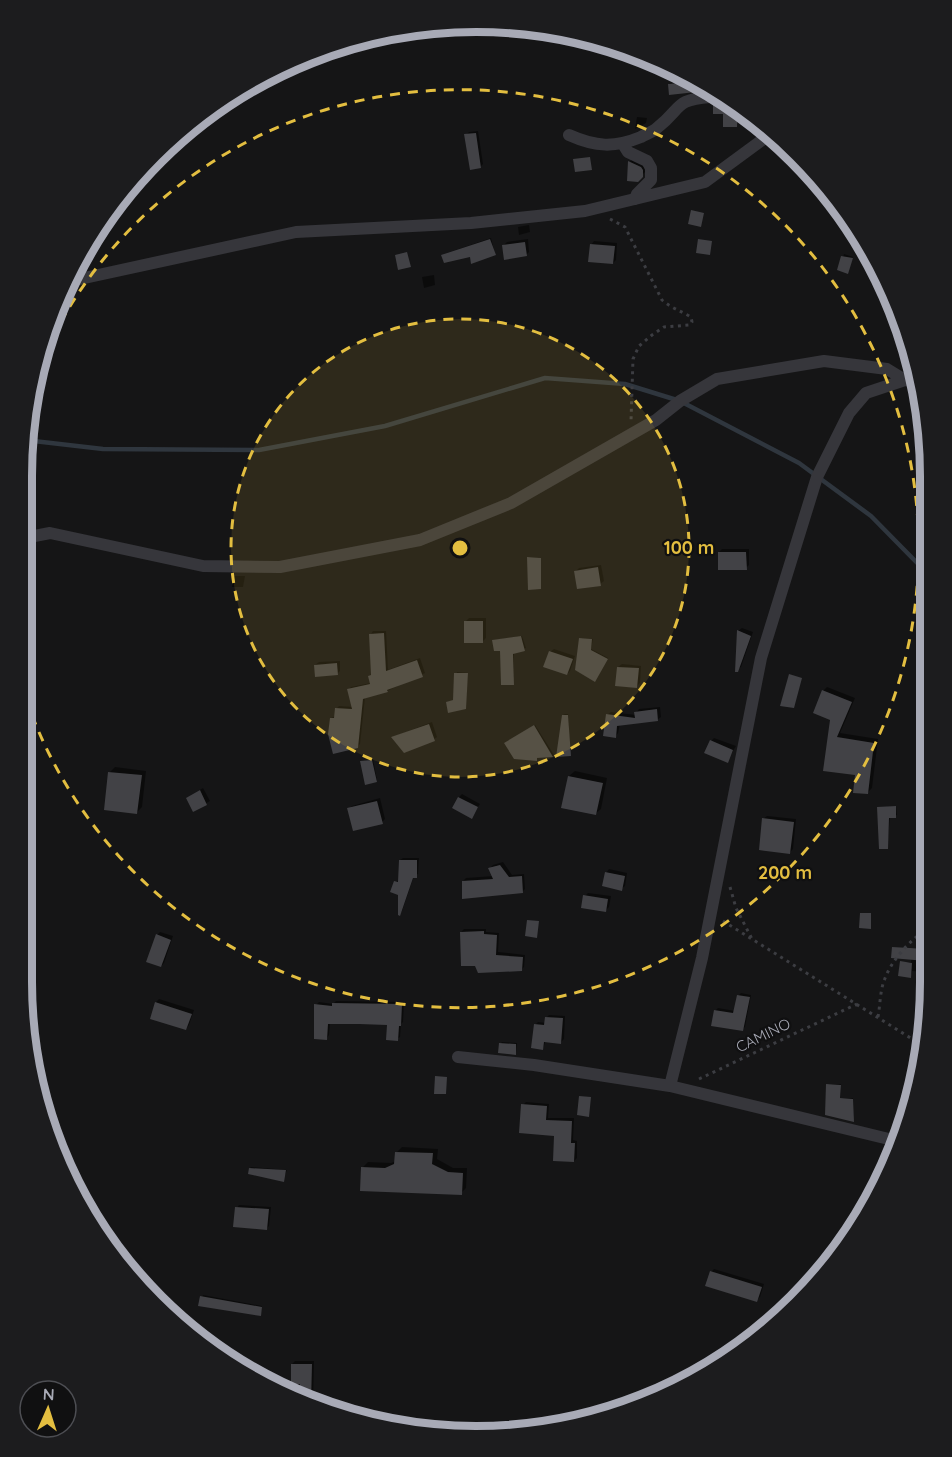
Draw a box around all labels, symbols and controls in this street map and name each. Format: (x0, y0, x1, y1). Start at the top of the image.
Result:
text: 100 m (664, 536, 714, 559)
centre of rings (450, 538, 470, 558)
text: 200 m (758, 861, 812, 884)
street label: CAMINO (733, 1014, 793, 1056)
north arrow (18, 1379, 78, 1439)
text: N (42, 1384, 55, 1404)

